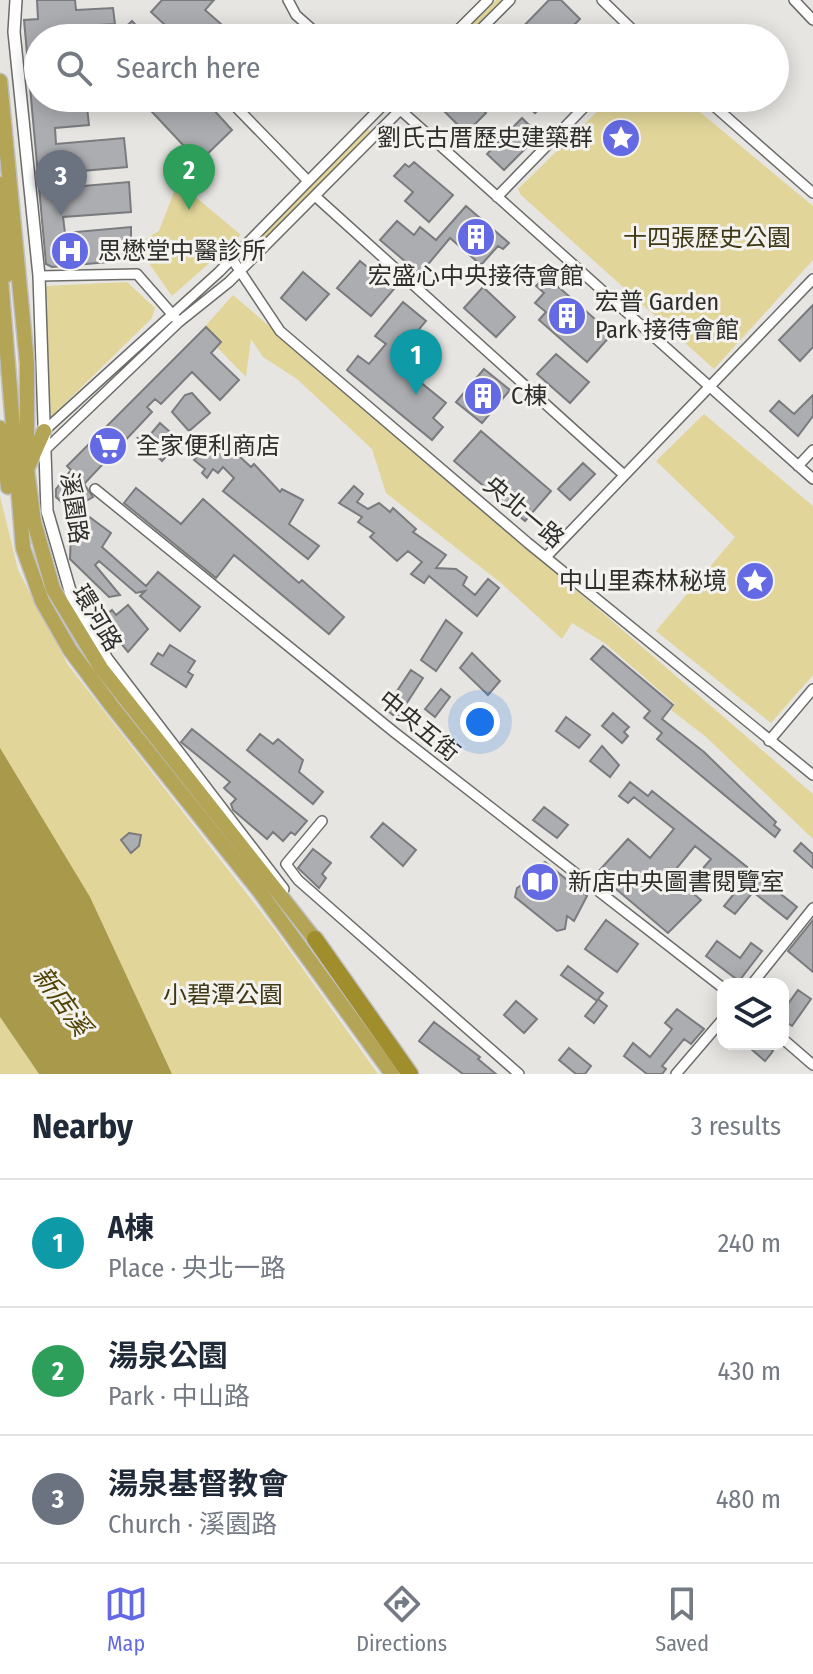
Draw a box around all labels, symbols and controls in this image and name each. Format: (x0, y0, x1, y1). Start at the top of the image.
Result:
search box (24, 24, 789, 112)
icon: search (52, 46, 96, 90)
text: Search here (116, 50, 261, 86)
place icon: 劉氏古厝歷史建築群 (600, 117, 642, 159)
place label: 劉氏古厝歷史建築群 (377, 124, 593, 152)
pin: 2 (163, 144, 215, 210)
pin: 3 (35, 150, 87, 216)
building icon: 宏盛心中央接待會館 (455, 216, 497, 258)
park label: 十四張歷史公園 (623, 224, 791, 252)
hospital icon: 思懋堂中醫診所 (49, 230, 91, 272)
place label: 思懋堂中醫診所 (98, 237, 266, 265)
place label: 宏盛心中央接待會館 (368, 262, 584, 290)
place label: 宏普 Garden Park 接待會館 (595, 288, 739, 344)
building icon: 宏普 Garden Park 接待會館 (546, 295, 588, 337)
pin: 1 (390, 329, 442, 395)
building icon: C棟 (462, 375, 504, 417)
place label: C棟 (511, 382, 547, 410)
supermarket icon: 全家便利商店 (87, 425, 129, 467)
place label: 全家便利商店 (136, 432, 280, 460)
street label: 溪園路 (55, 470, 93, 546)
street label: 央北一路 (478, 470, 570, 554)
place icon: 中山里森林秘境 (734, 560, 776, 602)
place label: 中山里森林秘境 (559, 567, 727, 595)
street label: 環河路 (66, 580, 128, 656)
street label: 中央五街 (373, 685, 465, 767)
your location (460, 702, 500, 742)
library icon: 新店中央圖書閱覽室 (519, 861, 561, 903)
place label: 新店中央圖書閱覽室 (568, 868, 784, 896)
water label: 新店溪 (26, 961, 99, 1045)
map controls (717, 978, 789, 1050)
button: layers (717, 978, 789, 1050)
park label: 小碧潭公園 (163, 981, 283, 1009)
text: Nearby (32, 1106, 133, 1147)
text: 3 results (691, 1111, 781, 1142)
text: A棟 (108, 1210, 154, 1246)
text: 1 (53, 1228, 64, 1259)
text: 240 m (718, 1228, 781, 1259)
text: Place · 央北一路 (108, 1253, 286, 1284)
text: 湯泉公園 (108, 1338, 228, 1374)
text: 2 (52, 1356, 64, 1387)
text: 430 m (717, 1356, 781, 1387)
text: Park · 中山路 (108, 1381, 250, 1412)
text: 湯泉基督教會 (108, 1466, 288, 1502)
text: 3 (52, 1484, 64, 1515)
text: 480 m (716, 1484, 781, 1515)
text: Church · 溪園路 (108, 1509, 277, 1540)
tab: Map (104, 1582, 148, 1657)
tab: Directions (356, 1582, 447, 1657)
tab: Saved (655, 1582, 709, 1657)

